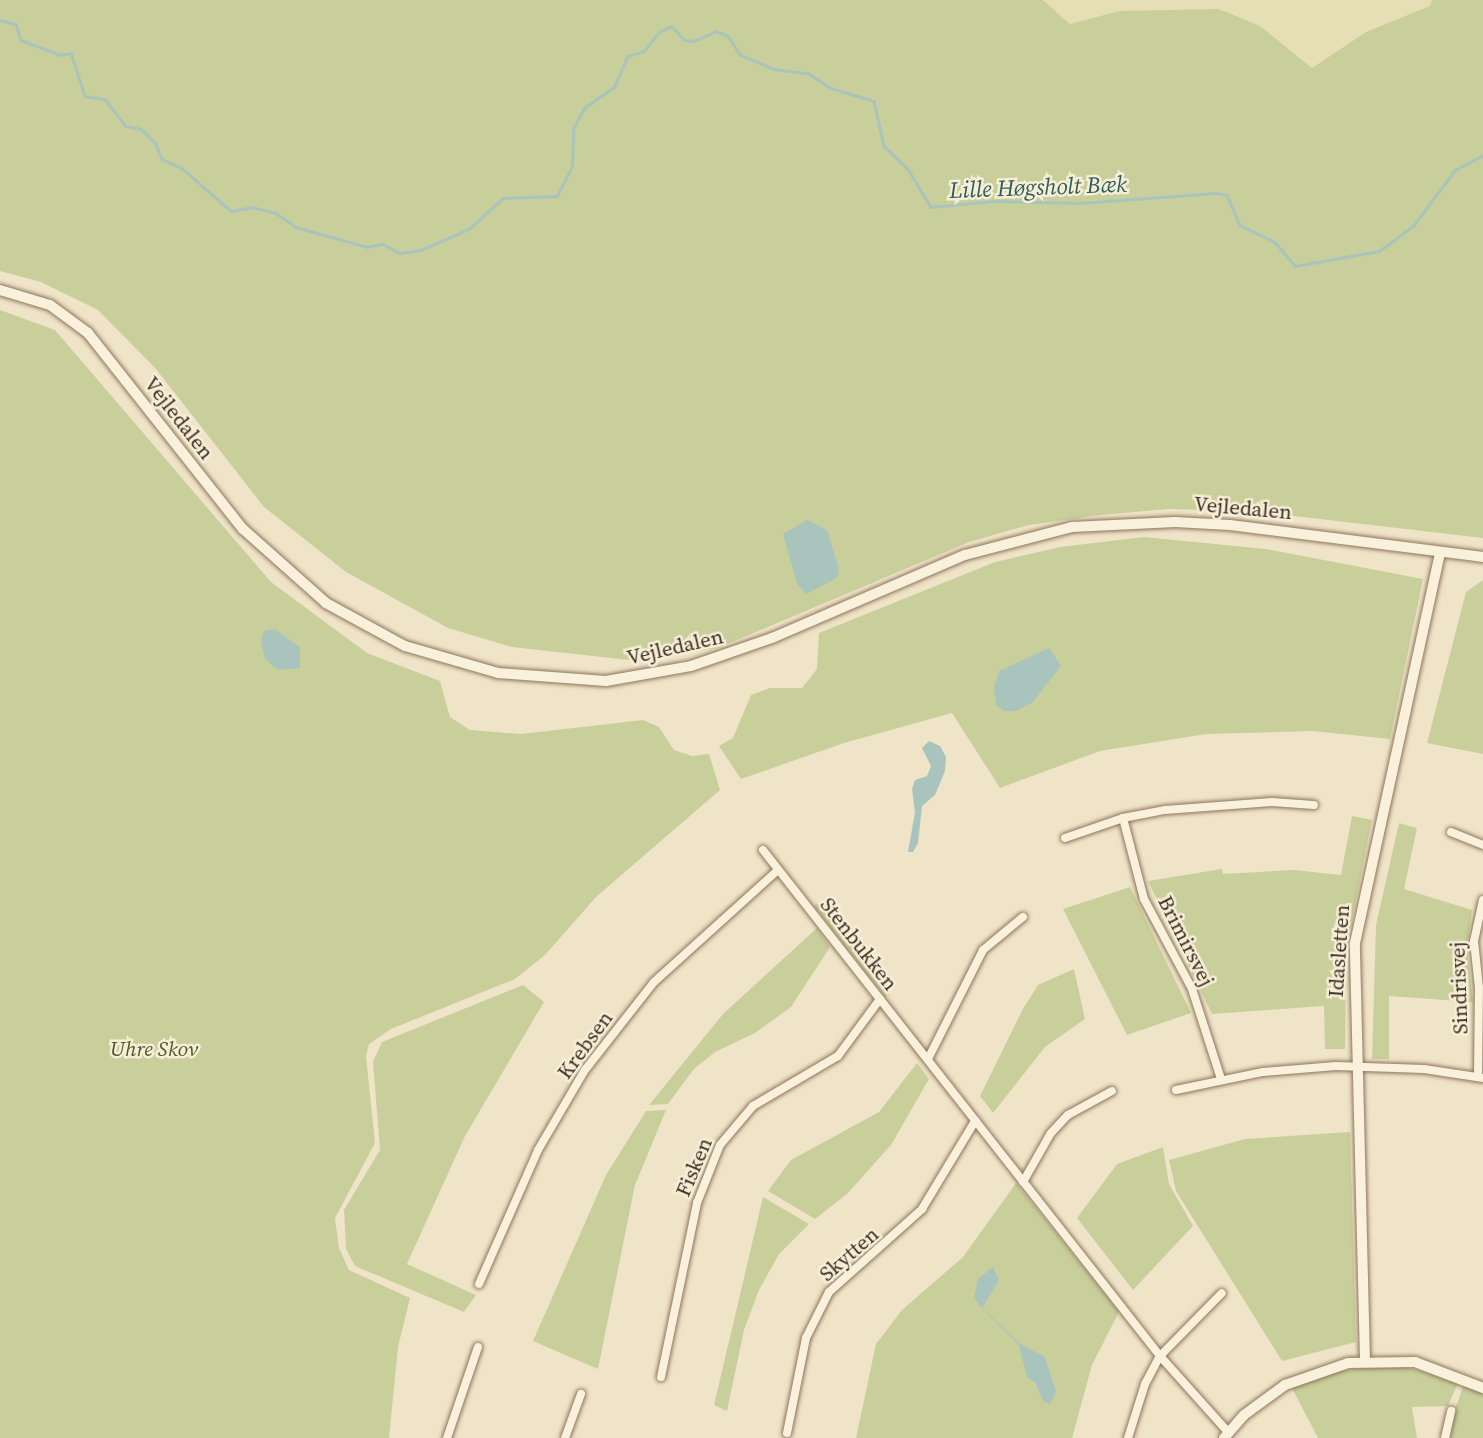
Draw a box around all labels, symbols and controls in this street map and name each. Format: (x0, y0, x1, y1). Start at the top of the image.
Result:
water label: Lille Høgsholt Bæk (949, 170, 1127, 204)
street label: Vejledalen (139, 372, 219, 464)
street label: Vejledalen (1193, 491, 1293, 525)
street label: Vejledalen (624, 624, 726, 670)
street label: Brimirsvej (1153, 892, 1219, 990)
street label: Stenbukken (815, 893, 903, 995)
street label: Idasletten (1323, 904, 1355, 998)
street label: Sindrisvej (1445, 941, 1473, 1035)
street label: Krebsen (552, 1006, 618, 1084)
park label: Uhre Skov (110, 1036, 198, 1062)
street label: Fisken (670, 1134, 718, 1200)
street label: Skytten (814, 1221, 884, 1287)

